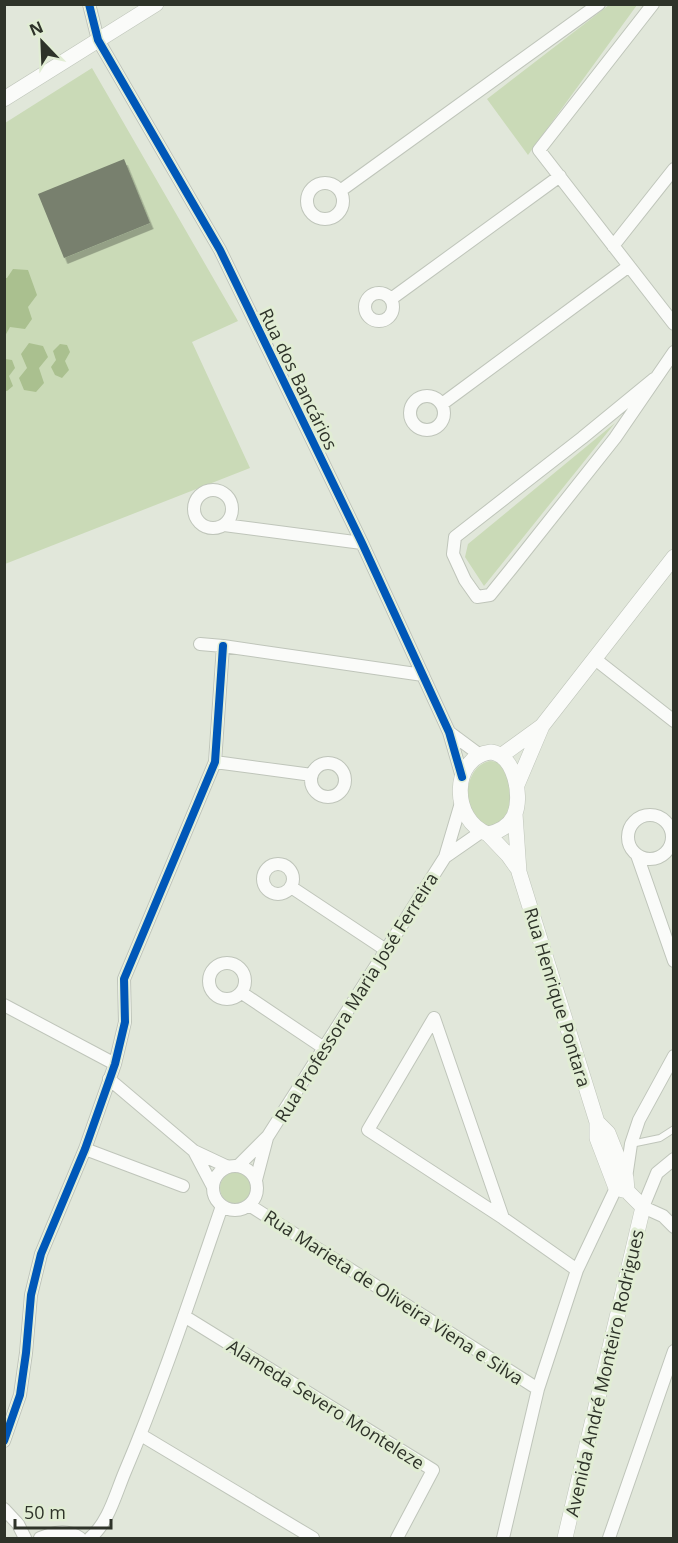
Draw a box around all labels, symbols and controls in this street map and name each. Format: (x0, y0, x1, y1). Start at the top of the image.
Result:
north arrow (12, 12, 72, 72)
text: N (26, 16, 46, 41)
street label: Rua dos Bancários (254, 304, 344, 454)
street label: Rua Professora Maria José Ferreira (269, 868, 443, 1126)
street label: Rua Henrique Pontara (519, 904, 597, 1090)
street label: Rua Marieta de Oliveira Viena e Silva (260, 1204, 528, 1390)
street label: Avenida André Monteiro Rodrigues (559, 1227, 649, 1519)
street label: Alameda Severo Monteleze (223, 1333, 429, 1475)
scale bar (15, 1492, 111, 1530)
text: 50 m (24, 1500, 66, 1524)

